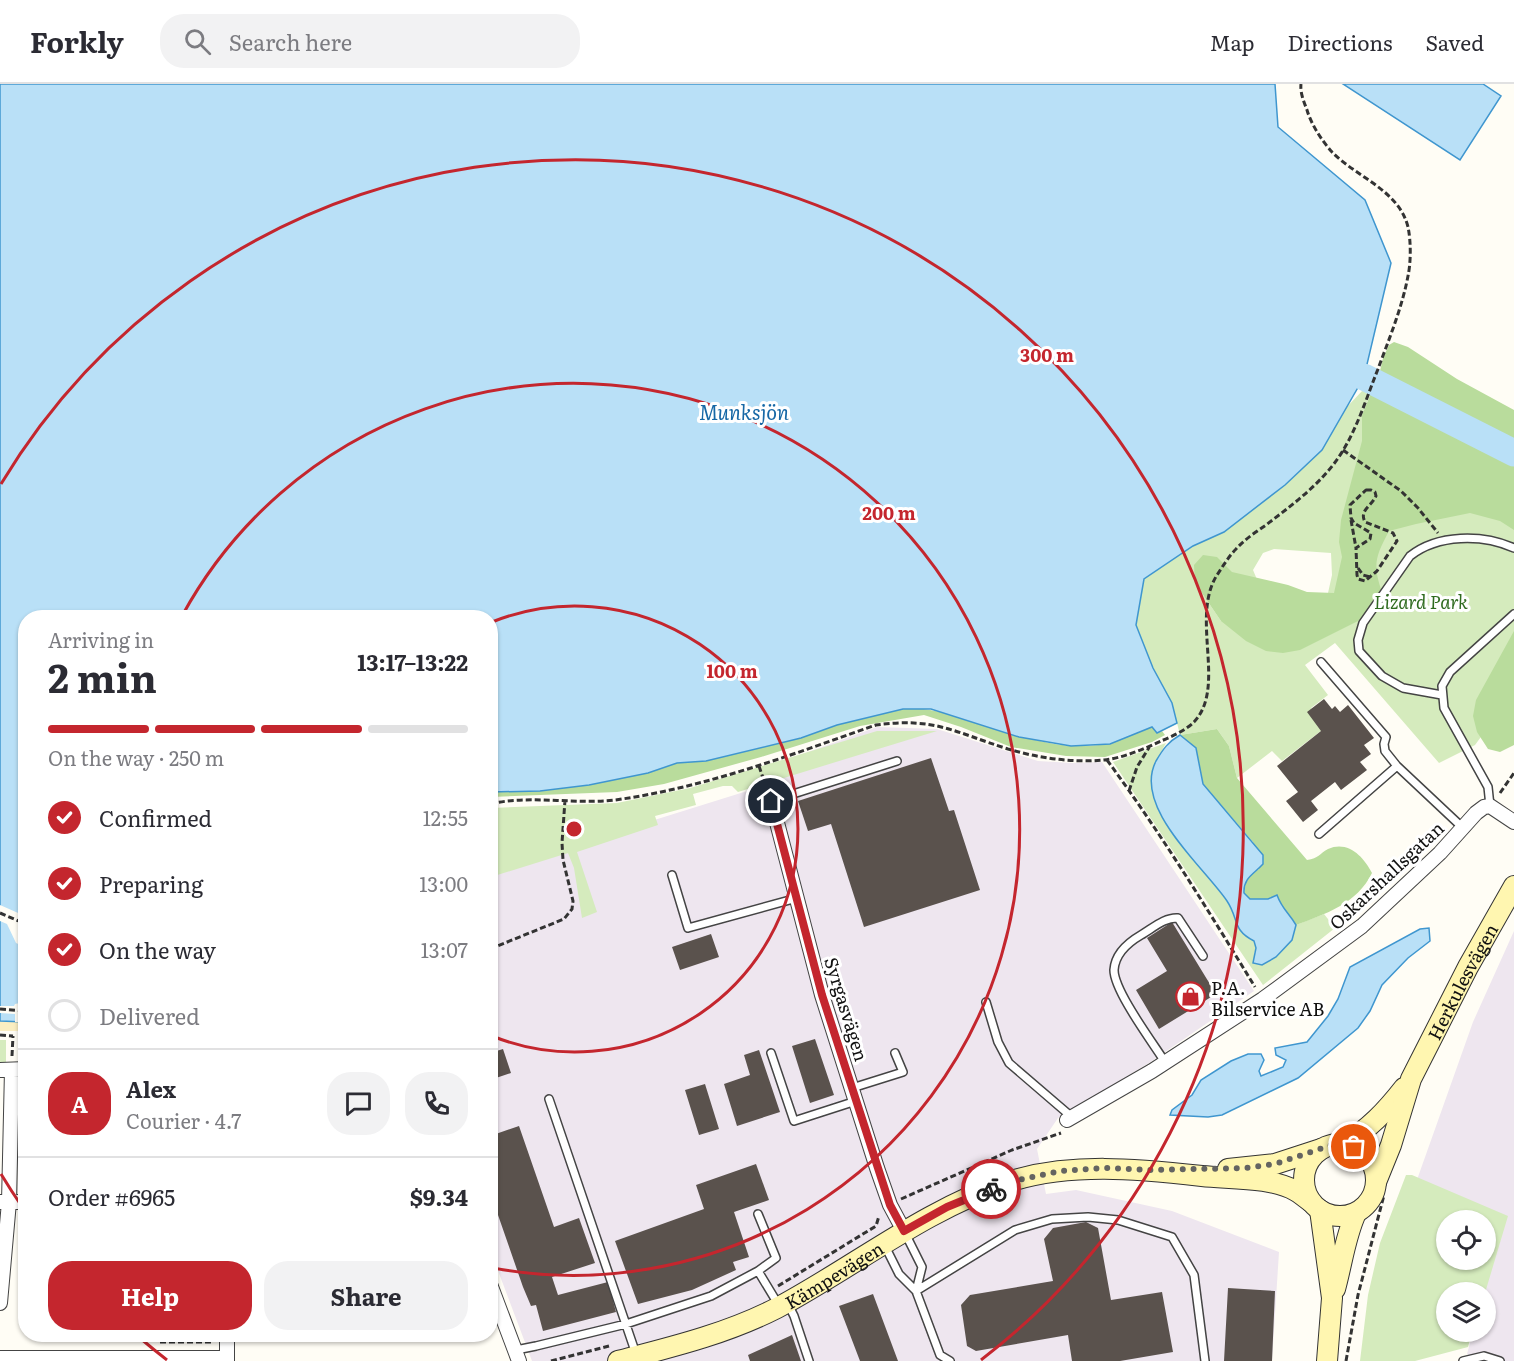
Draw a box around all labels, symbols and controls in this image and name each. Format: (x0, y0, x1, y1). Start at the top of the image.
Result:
search box (160, 14, 580, 68)
text: Forkly (30, 20, 124, 62)
icon: search (181, 25, 214, 58)
text: Search here (229, 25, 352, 58)
text: Map (1210, 26, 1255, 57)
text: Directions (1288, 26, 1393, 57)
text: Saved (1426, 26, 1484, 57)
text: 300 m (1020, 341, 1074, 368)
water label: Munksjön (699, 396, 789, 426)
text: 200 m (862, 499, 916, 526)
park label: Lizard Park (1374, 588, 1468, 615)
text: Arriving in (48, 624, 154, 654)
text: 13:17–13:22 (357, 645, 468, 678)
text: 2 min (48, 647, 157, 705)
text: 100 m (706, 657, 758, 684)
text: On the way · 250 m (48, 742, 224, 772)
pin (745, 775, 796, 826)
icon: home (754, 784, 787, 817)
icon: check (48, 801, 81, 834)
text: Confirmed (99, 801, 212, 834)
text: 12:55 (423, 802, 468, 832)
street label: Oskarshallsgatan (1323, 814, 1450, 935)
centre of rings (564, 819, 584, 839)
icon: check (48, 867, 81, 900)
text: Preparing (99, 867, 203, 900)
text: 13:00 (419, 868, 468, 898)
street label: Herkulesvägen (1420, 918, 1504, 1044)
icon: check (48, 933, 81, 966)
text: On the way (99, 933, 216, 966)
text: 13:07 (421, 934, 468, 964)
street label: Syrgasvägen (818, 954, 876, 1064)
place label: P.A. Bilservice AB (1211, 974, 1324, 1022)
shop icon: P.A. Bilservice AB (1174, 981, 1206, 1013)
text: Delivered (99, 999, 200, 1032)
text: Alex (126, 1072, 176, 1105)
button: chat (327, 1072, 390, 1135)
button: phone (405, 1072, 468, 1135)
text: A (71, 1087, 88, 1120)
text: Courier · 4.7 (126, 1105, 241, 1135)
pin (1328, 1121, 1379, 1172)
icon: bag (1337, 1130, 1370, 1163)
courier (961, 1159, 1021, 1219)
icon: bike (975, 1173, 1008, 1206)
text: Order #6965 (48, 1180, 175, 1213)
text: $9.34 (410, 1180, 468, 1213)
map controls (1436, 1210, 1496, 1342)
button: locate (1436, 1210, 1496, 1270)
street label: Kämpevägen (780, 1234, 888, 1315)
button: Help (48, 1261, 252, 1330)
button: Share (264, 1261, 468, 1330)
button: layers (1436, 1282, 1496, 1342)

